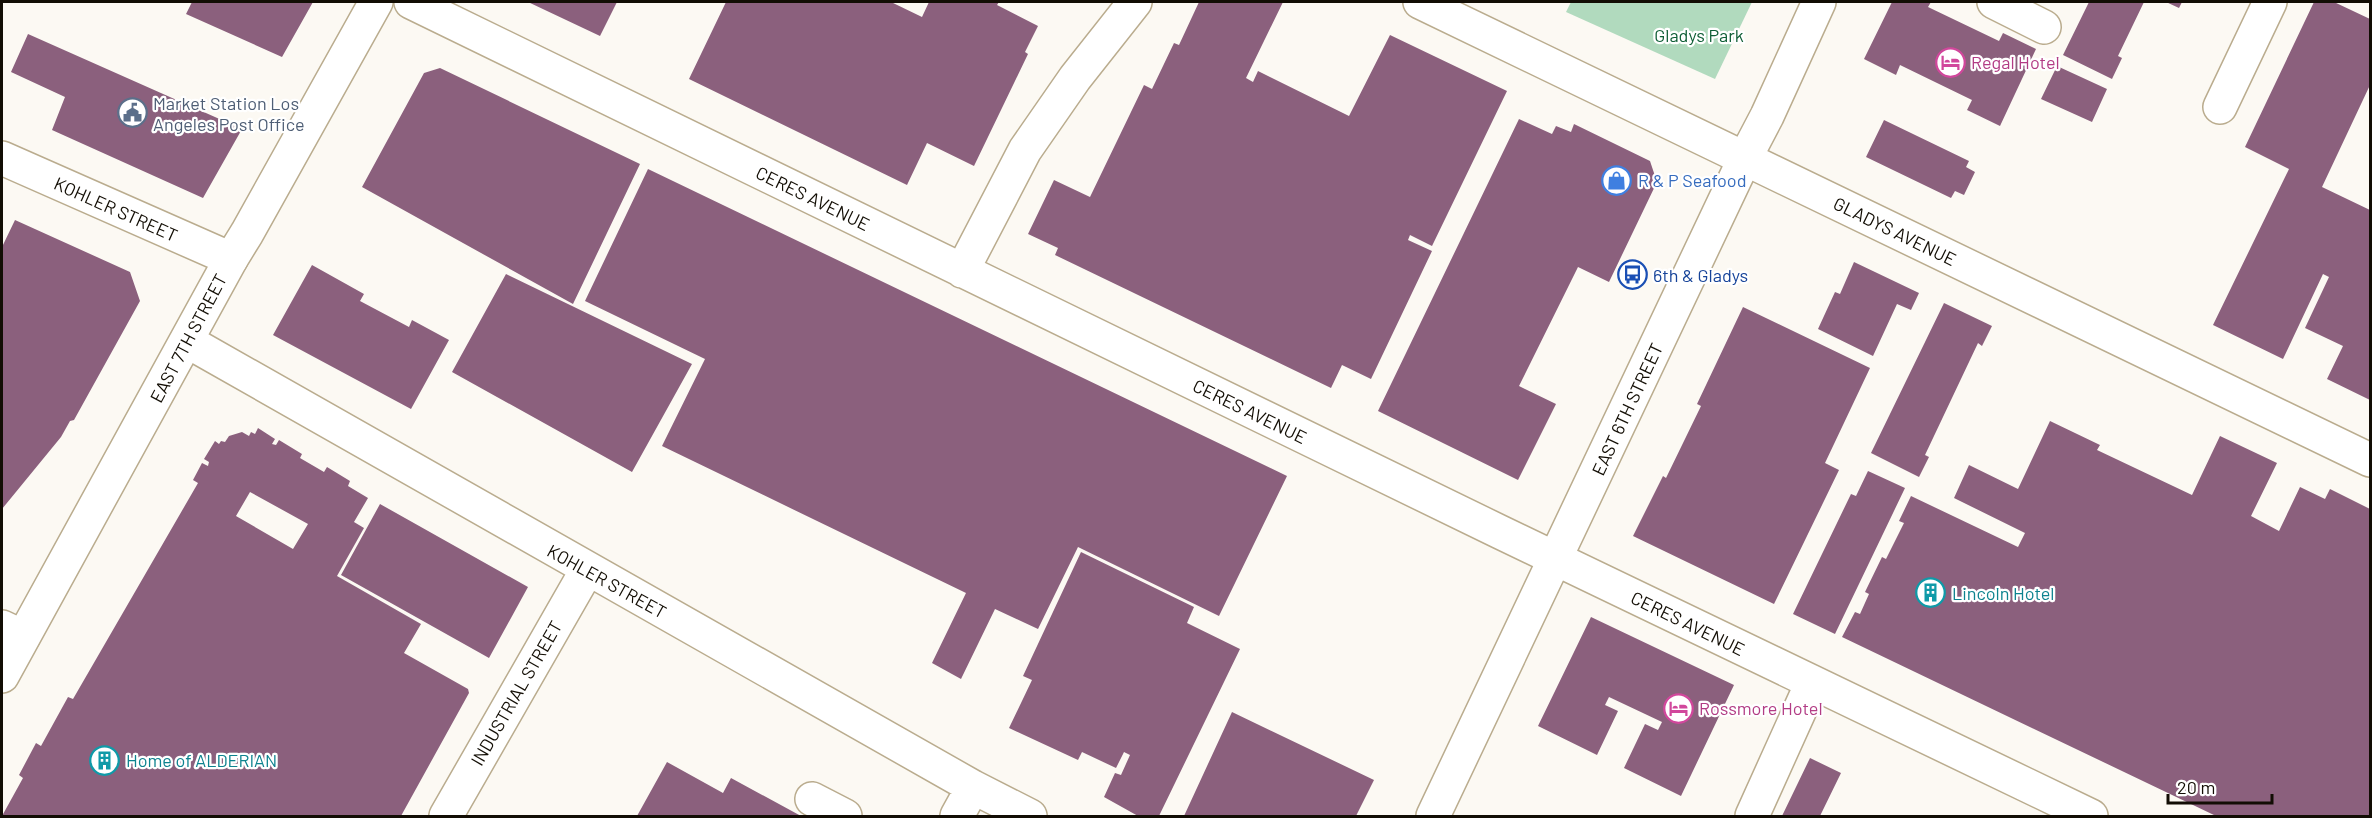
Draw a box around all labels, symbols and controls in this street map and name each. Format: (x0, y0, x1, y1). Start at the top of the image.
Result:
park label: Gladys Park (1654, 24, 1744, 46)
hotel icon: Regal Hotel (1934, 46, 1966, 78)
place label: Regal Hotel (1971, 51, 2060, 73)
place label: Market Station Los Angeles Post Office (153, 92, 305, 135)
public building icon: Market Station Los Angeles Post Office (116, 97, 148, 129)
street label: CERES AVENUE (753, 161, 873, 235)
shop icon: R & P Seafood (1601, 164, 1633, 196)
place label: R & P Seafood (1638, 169, 1746, 191)
street label: KOHLER STREET (51, 172, 181, 246)
street label: GLADYS AVENUE (1830, 192, 1960, 270)
bus stop icon: 6th & Gladys (1616, 259, 1648, 291)
place label: 6th & Gladys (1653, 264, 1748, 286)
street label: EAST 7TH STREET (145, 270, 231, 406)
street label: EAST 6TH STREET (1587, 339, 1667, 479)
street label: CERES AVENUE (1190, 374, 1310, 448)
street label: KOHLER STREET (544, 539, 670, 623)
building icon: Lincoln Hotel (1915, 577, 1947, 609)
place label: Lincoln Hotel (1952, 582, 2054, 604)
street label: CERES AVENUE (1628, 586, 1748, 660)
street label: INDUSTRIAL STREET (466, 617, 566, 769)
hotel icon: Rossmore Hotel (1662, 692, 1694, 724)
place label: Rossmore Hotel (1699, 697, 1823, 719)
building icon: Home of ALDERIAN (89, 744, 121, 776)
place label: Home of ALDERIAN (126, 749, 277, 771)
scale bar (2168, 767, 2272, 805)
text: 20 m (2177, 776, 2215, 798)

